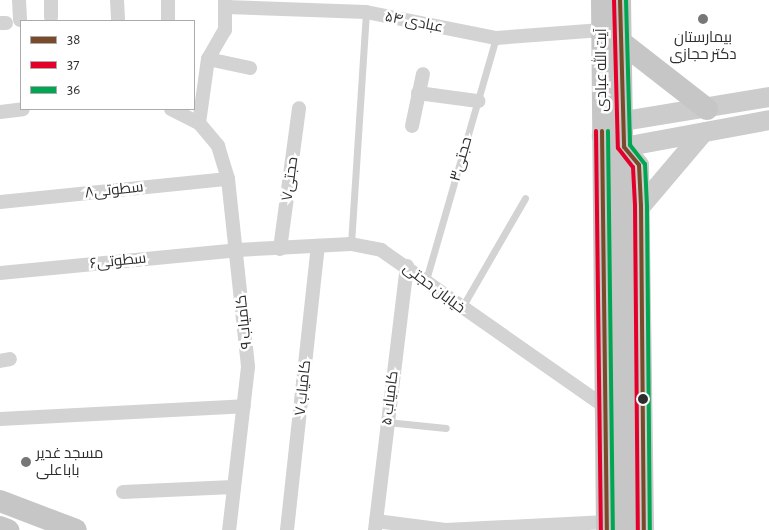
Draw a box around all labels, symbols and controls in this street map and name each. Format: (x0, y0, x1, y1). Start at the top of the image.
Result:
street label: عبادی ۵۴ (383, 8, 445, 36)
marker: بیمارستان دکتر حجازی (696, 12, 710, 26)
legend (20, 20, 195, 110)
street label: آیت الله عبادی (593, 28, 611, 112)
place label: بیمارستان دکتر حجازی (669, 28, 737, 63)
text: 38 (67, 32, 80, 47)
text: 37 (67, 57, 79, 72)
text: 36 (67, 82, 80, 97)
street label: حجتی۳ (446, 135, 476, 183)
street label: حجتی۷ (278, 156, 302, 202)
street label: سطوتی۸ (84, 178, 144, 202)
street label: سطوتی۶ (89, 249, 147, 273)
street label: خیابان حجتی (399, 259, 469, 317)
street label: کامیاب ۹ (232, 294, 256, 350)
street label: کامیاب ۷ (291, 359, 315, 417)
street label: کامیاب ۵ (378, 370, 402, 426)
unlabelled marker (638, 394, 648, 404)
place label: مسجد غدیر باباعلی (36, 444, 103, 479)
marker: مسجد غدیر باباعلی (20, 456, 32, 468)

